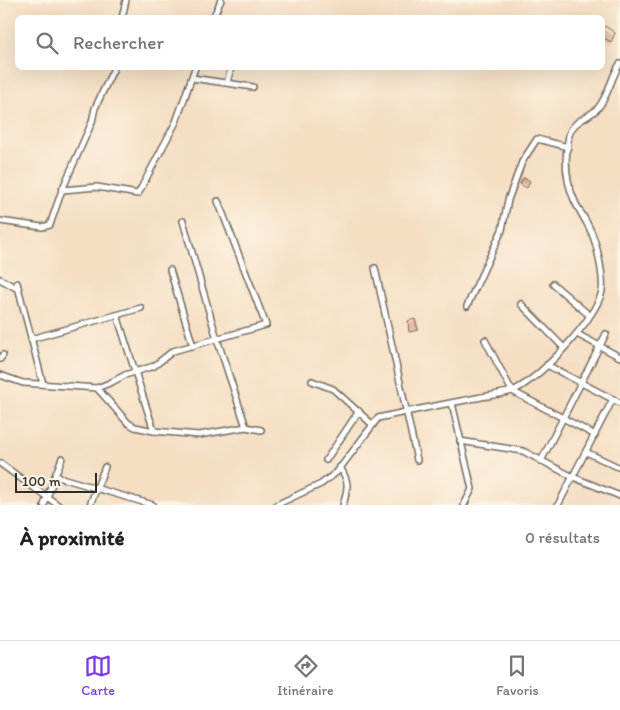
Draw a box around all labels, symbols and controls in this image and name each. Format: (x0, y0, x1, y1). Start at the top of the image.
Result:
search box (15, 15, 605, 70)
icon: search (33, 29, 61, 57)
text: Rechercher (73, 31, 164, 54)
scale bar (15, 470, 98, 493)
text: 100 m (22, 473, 61, 490)
text: À proximité (20, 525, 125, 550)
text: 0 résultats (525, 528, 600, 547)
tab: Carte (81, 652, 115, 699)
tab: Itinéraire (277, 652, 334, 699)
tab: Favoris (496, 652, 539, 699)

